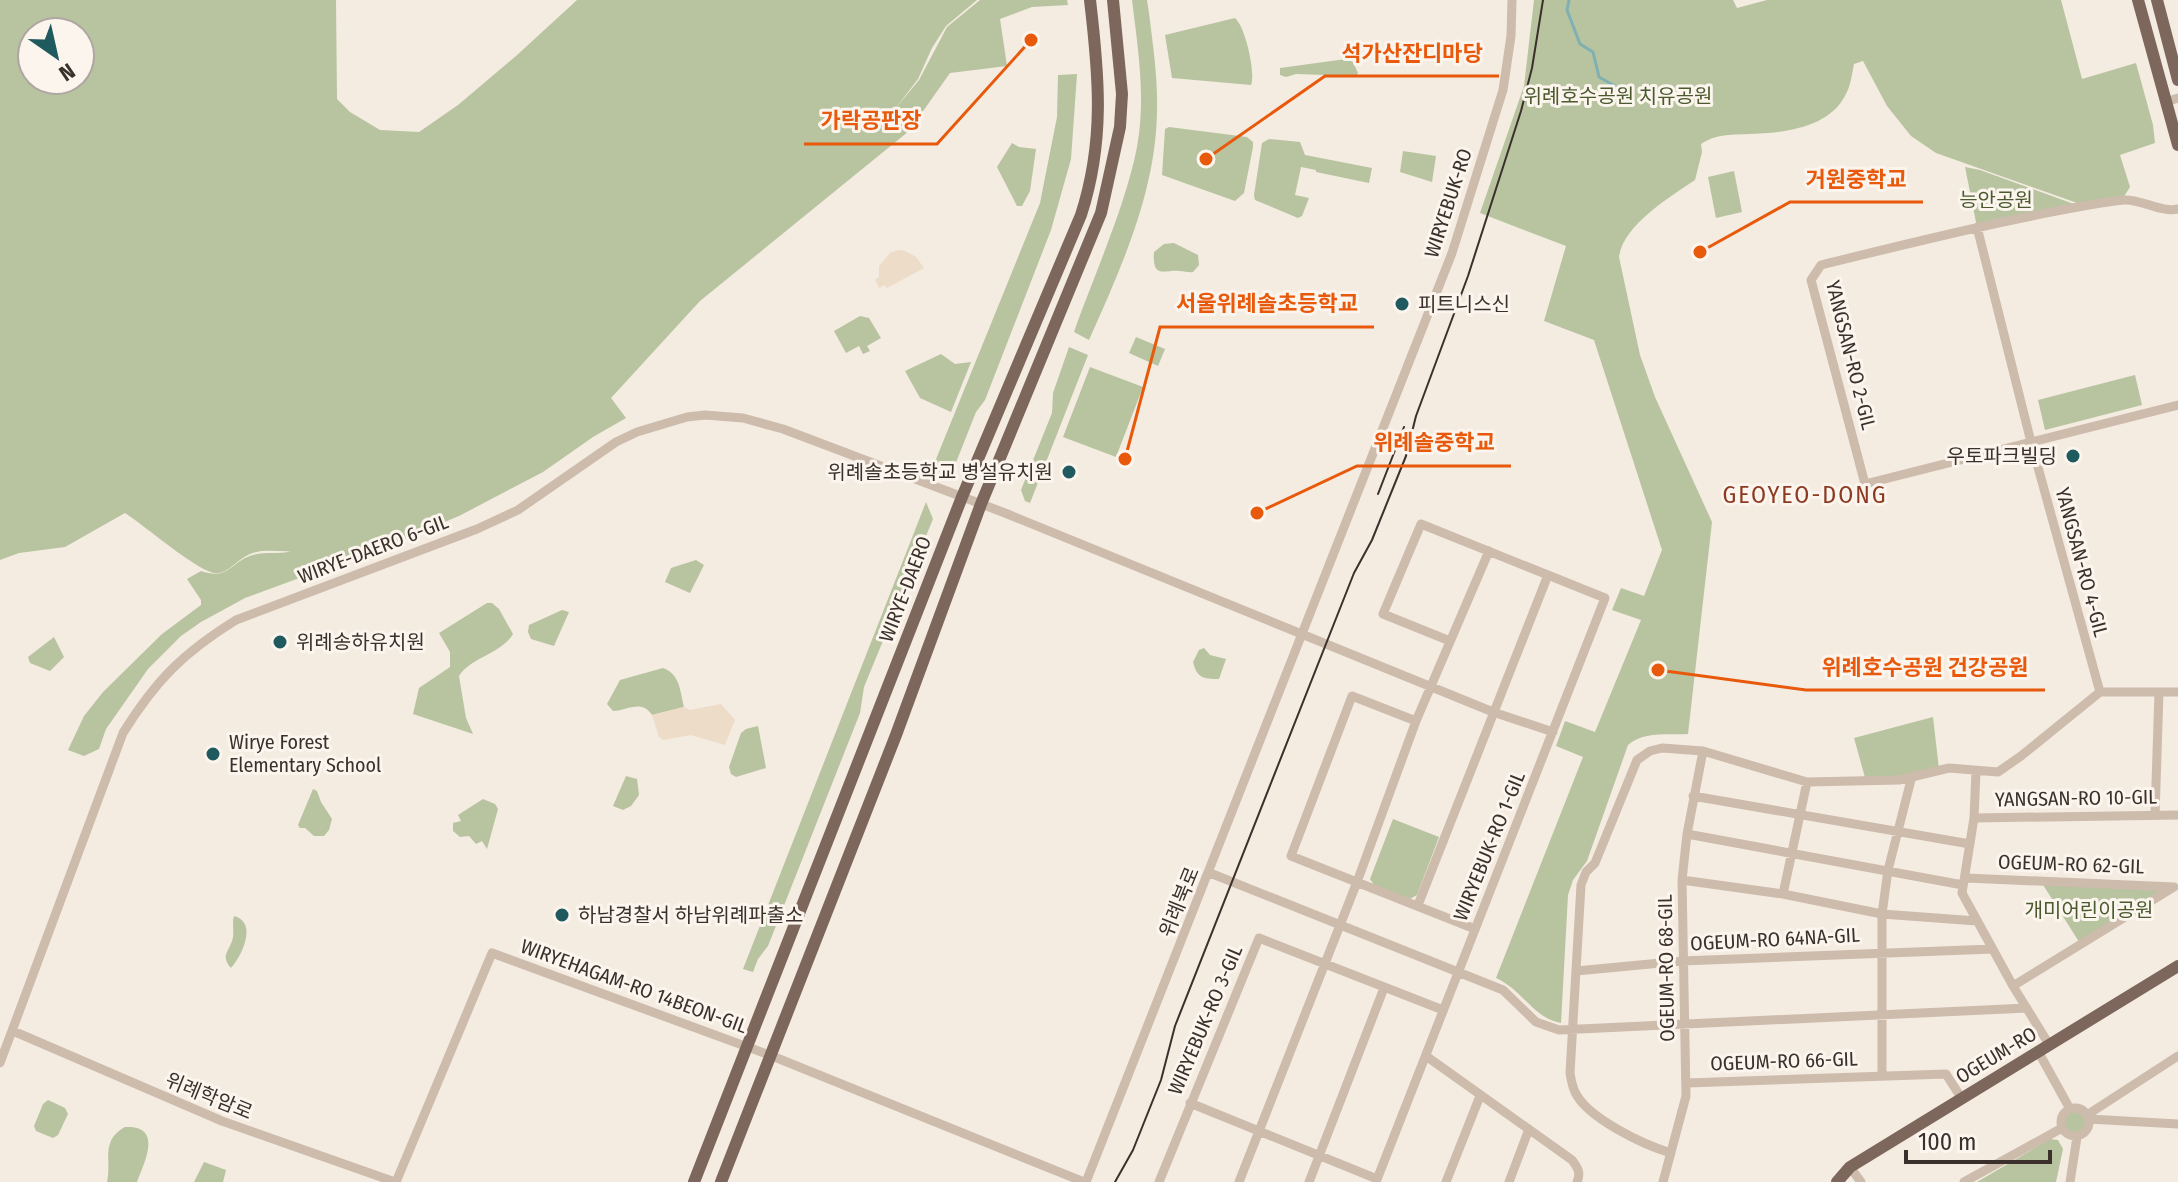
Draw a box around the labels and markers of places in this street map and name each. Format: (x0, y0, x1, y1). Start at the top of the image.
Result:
callout: 석가산잔디마당 (1325, 30, 1499, 76)
callout: 가락공판장 (804, 98, 937, 144)
callout: 거원중학교 (1790, 156, 1923, 202)
callout: 서울위례솔초등학교 (1160, 281, 1374, 327)
place label: 피트니스신 (1418, 292, 1510, 316)
marker: 피트니스신 (1393, 295, 1411, 313)
callout: 위례솔중학교 (1357, 420, 1511, 466)
place label: 우토파크빌딩 (1947, 444, 2057, 468)
marker: 우토파크빌딩 (2064, 447, 2082, 465)
place label: 위례솔초등학교 병설유치원 (828, 460, 1053, 484)
marker: 위례솔초등학교 병설유치원 (1060, 463, 1078, 481)
place label: 위례송하유치원 (296, 630, 425, 654)
marker: 위례송하유치원 (271, 633, 289, 651)
callout: 위례호수공원 건강공원 (1806, 644, 2045, 690)
place label: Wirye Forest Elementary School (229, 730, 381, 777)
marker: Wirye Forest Elementary School (204, 745, 222, 763)
place label: 하남경찰서 하남위례파출소 (578, 903, 804, 927)
marker: 하남경찰서 하남위례파출소 (553, 906, 571, 924)

